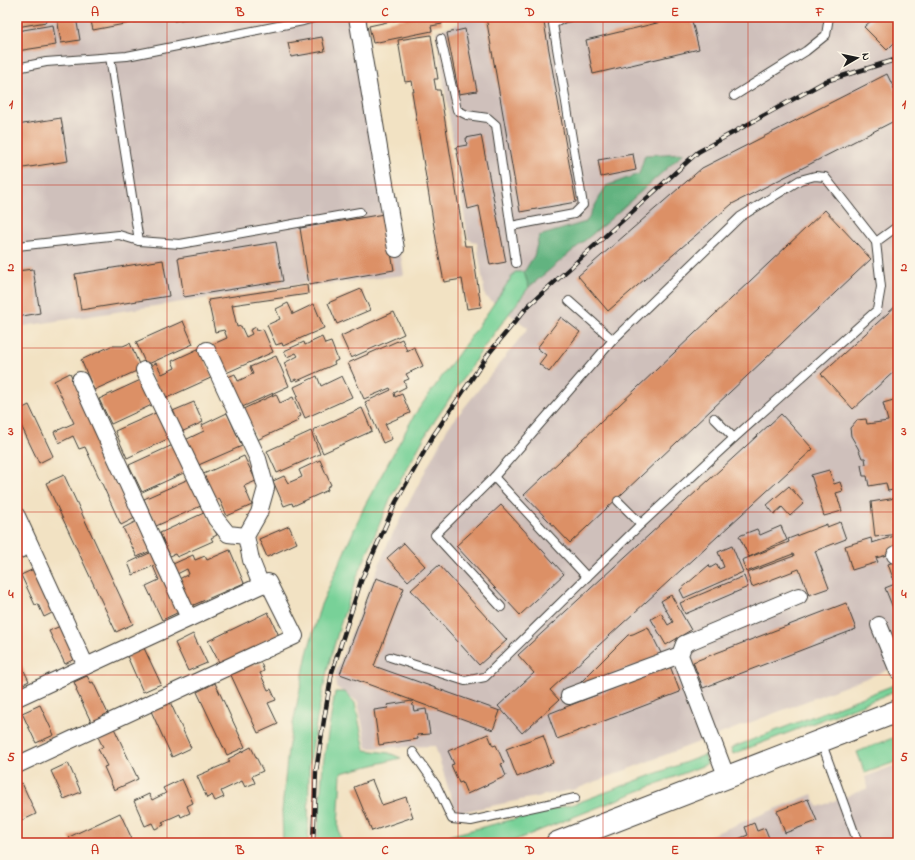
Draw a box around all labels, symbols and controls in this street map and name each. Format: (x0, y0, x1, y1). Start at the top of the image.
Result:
text: A (91, 3, 99, 22)
text: B (235, 3, 245, 22)
text: C (381, 3, 389, 22)
text: D (524, 3, 535, 22)
text: E (671, 3, 679, 22)
text: F (815, 3, 825, 22)
north arrow (837, 38, 877, 78)
text: N (857, 52, 874, 62)
text: 1 (9, 95, 14, 114)
text: 1 (902, 95, 907, 114)
text: 2 (7, 258, 15, 277)
text: 2 (900, 258, 908, 277)
text: 3 (7, 422, 14, 441)
text: 3 (900, 422, 907, 441)
text: 4 (7, 585, 14, 604)
text: 4 (900, 585, 907, 604)
text: 5 (7, 748, 15, 767)
text: 5 (900, 748, 908, 767)
text: A (91, 841, 99, 860)
text: B (235, 841, 245, 860)
text: C (381, 841, 389, 860)
text: D (524, 841, 535, 860)
text: E (671, 841, 679, 860)
text: F (815, 841, 825, 860)

